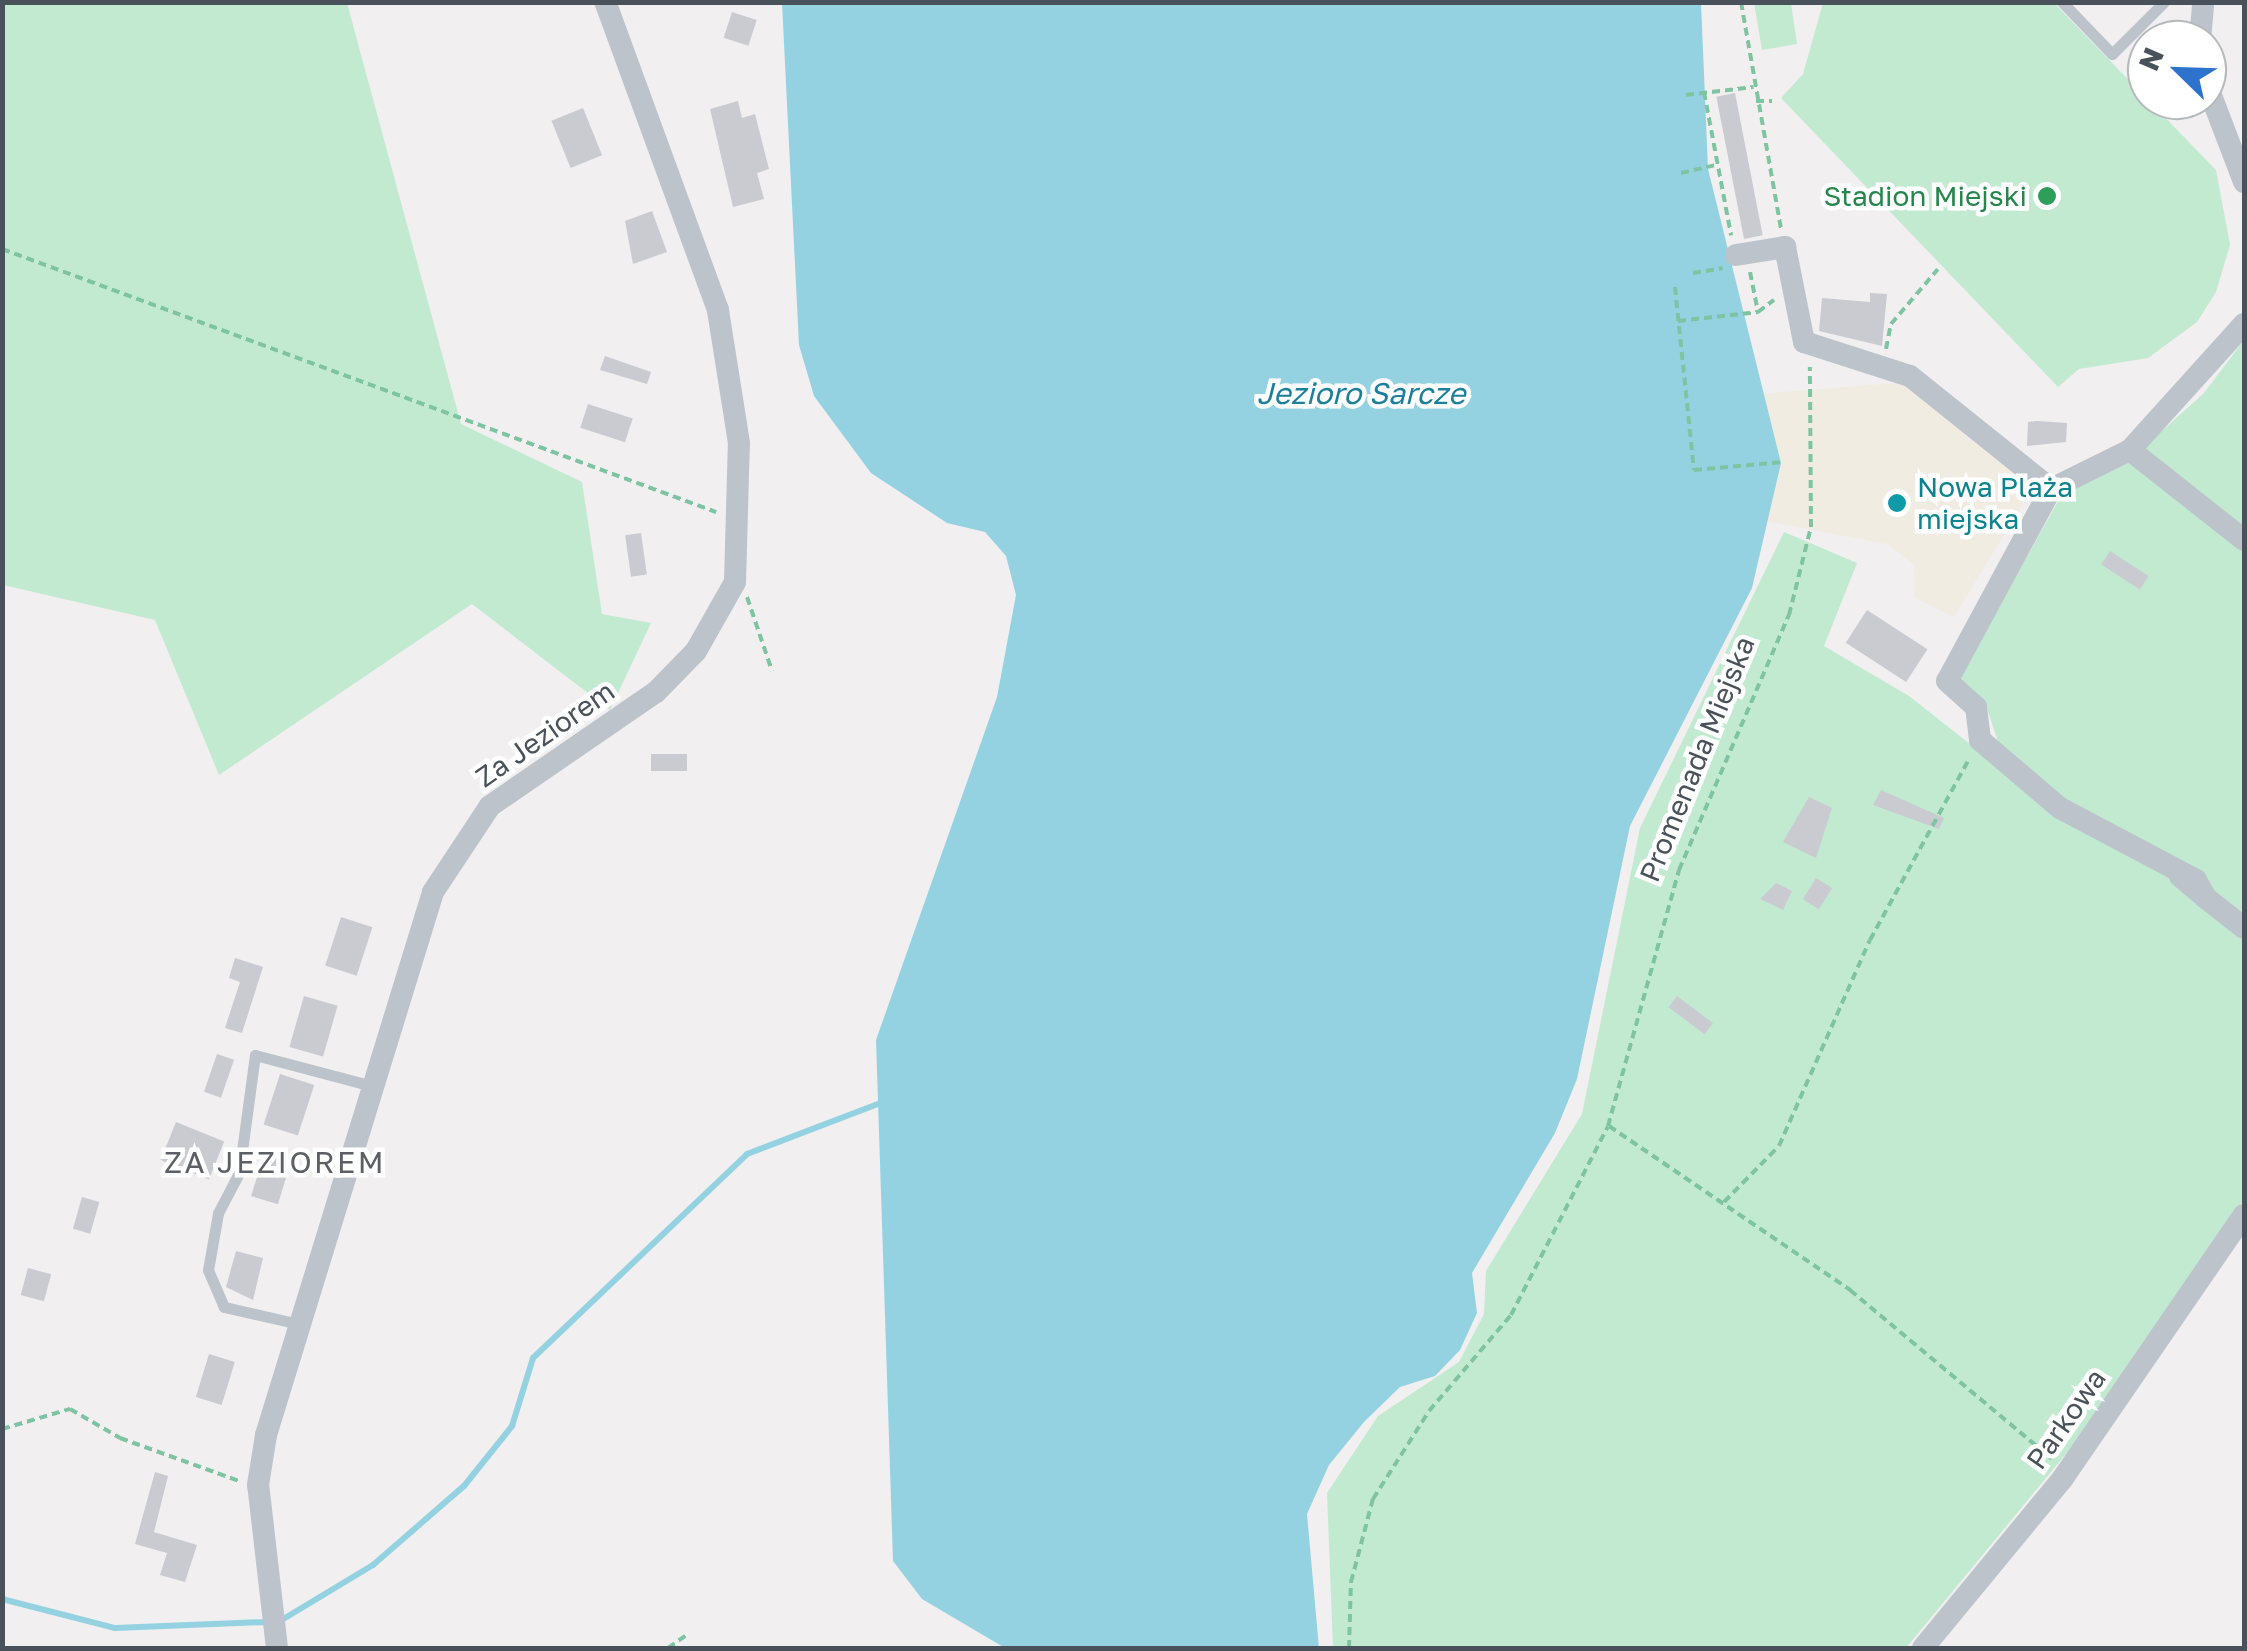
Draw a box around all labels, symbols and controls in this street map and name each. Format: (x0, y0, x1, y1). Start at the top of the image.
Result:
north arrow (2127, 20, 2227, 120)
text: N (2131, 43, 2170, 75)
place label: Stadion Miejski (1823, 179, 2027, 213)
marker: Stadion Miejski (2036, 185, 2058, 207)
water label: Jezioro Sarcze (1257, 375, 1465, 411)
place label: Nowa Plaża miejska (1917, 470, 2073, 536)
marker: Nowa Plaża miejska (1886, 492, 1908, 514)
street label: Promenada Miejska (1632, 632, 1762, 886)
street label: Za Jeziorem (469, 674, 621, 794)
district label: ZA JEZIOREM (164, 1144, 386, 1180)
street label: Parkowa (2019, 1362, 2113, 1476)

